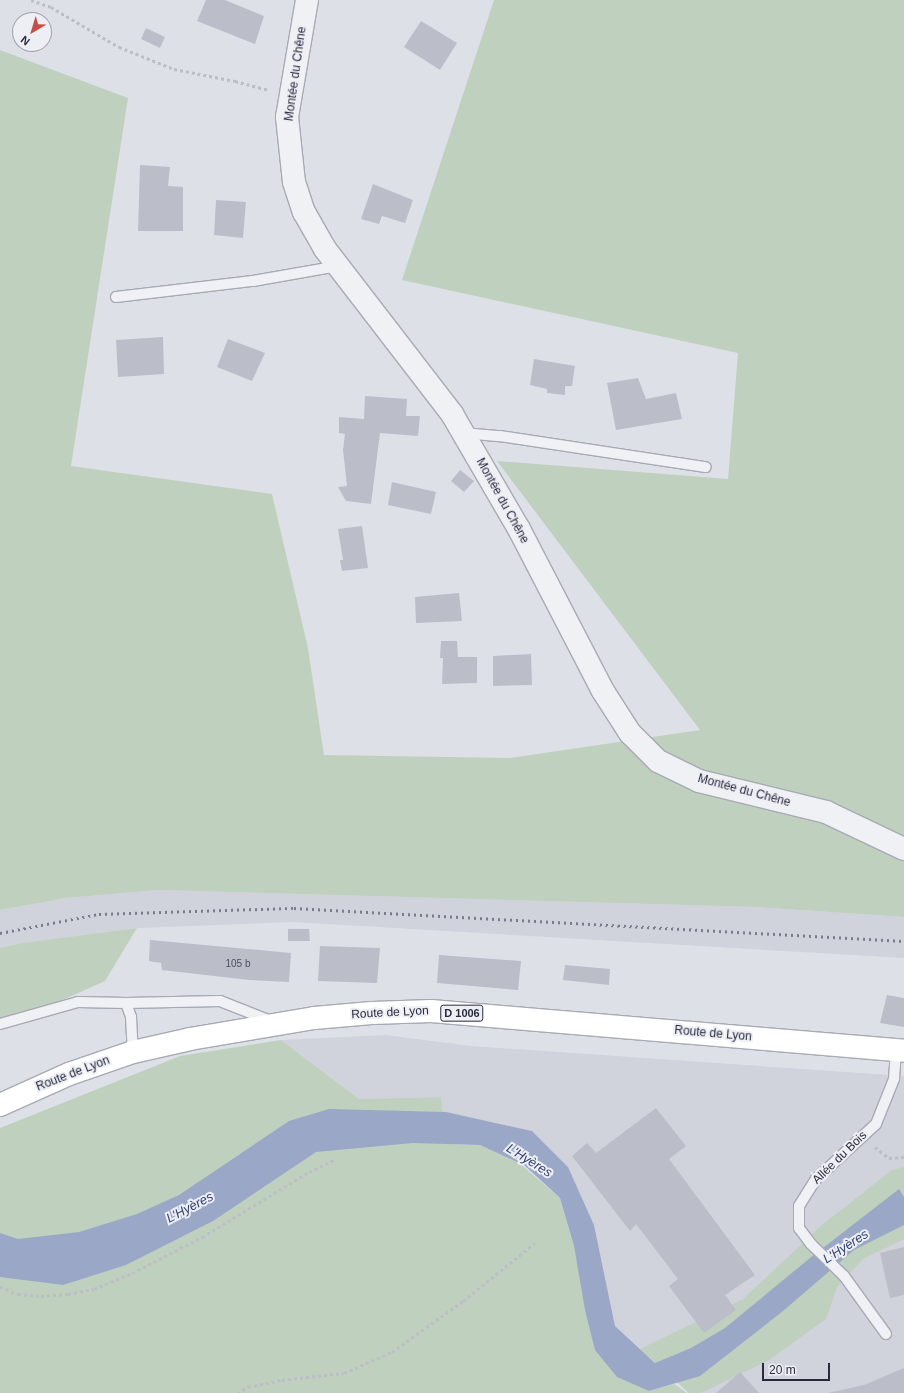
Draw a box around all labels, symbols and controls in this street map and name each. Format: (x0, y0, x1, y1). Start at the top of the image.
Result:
north arrow (12, 12, 52, 52)
street label: Montée du Chêne (282, 26, 310, 122)
text: N (18, 33, 32, 48)
street label: Montée du Chêne (473, 456, 531, 546)
street label: Montée du Chêne (696, 772, 792, 810)
house number: 105 b (225, 958, 251, 970)
street label: Route de Lyon (351, 1004, 429, 1022)
road number: D 1006 (440, 1004, 484, 1022)
street label: Route de Lyon (674, 1023, 752, 1045)
street label: Route de Lyon (34, 1053, 112, 1095)
street label: Allée du Bois (810, 1128, 870, 1188)
water label: L'Hyères (503, 1141, 555, 1181)
water label: L'Hyères (164, 1189, 216, 1227)
water label: L'Hyères (820, 1227, 872, 1267)
scale bar (764, 1355, 832, 1381)
text: 20 m (769, 1363, 796, 1377)

